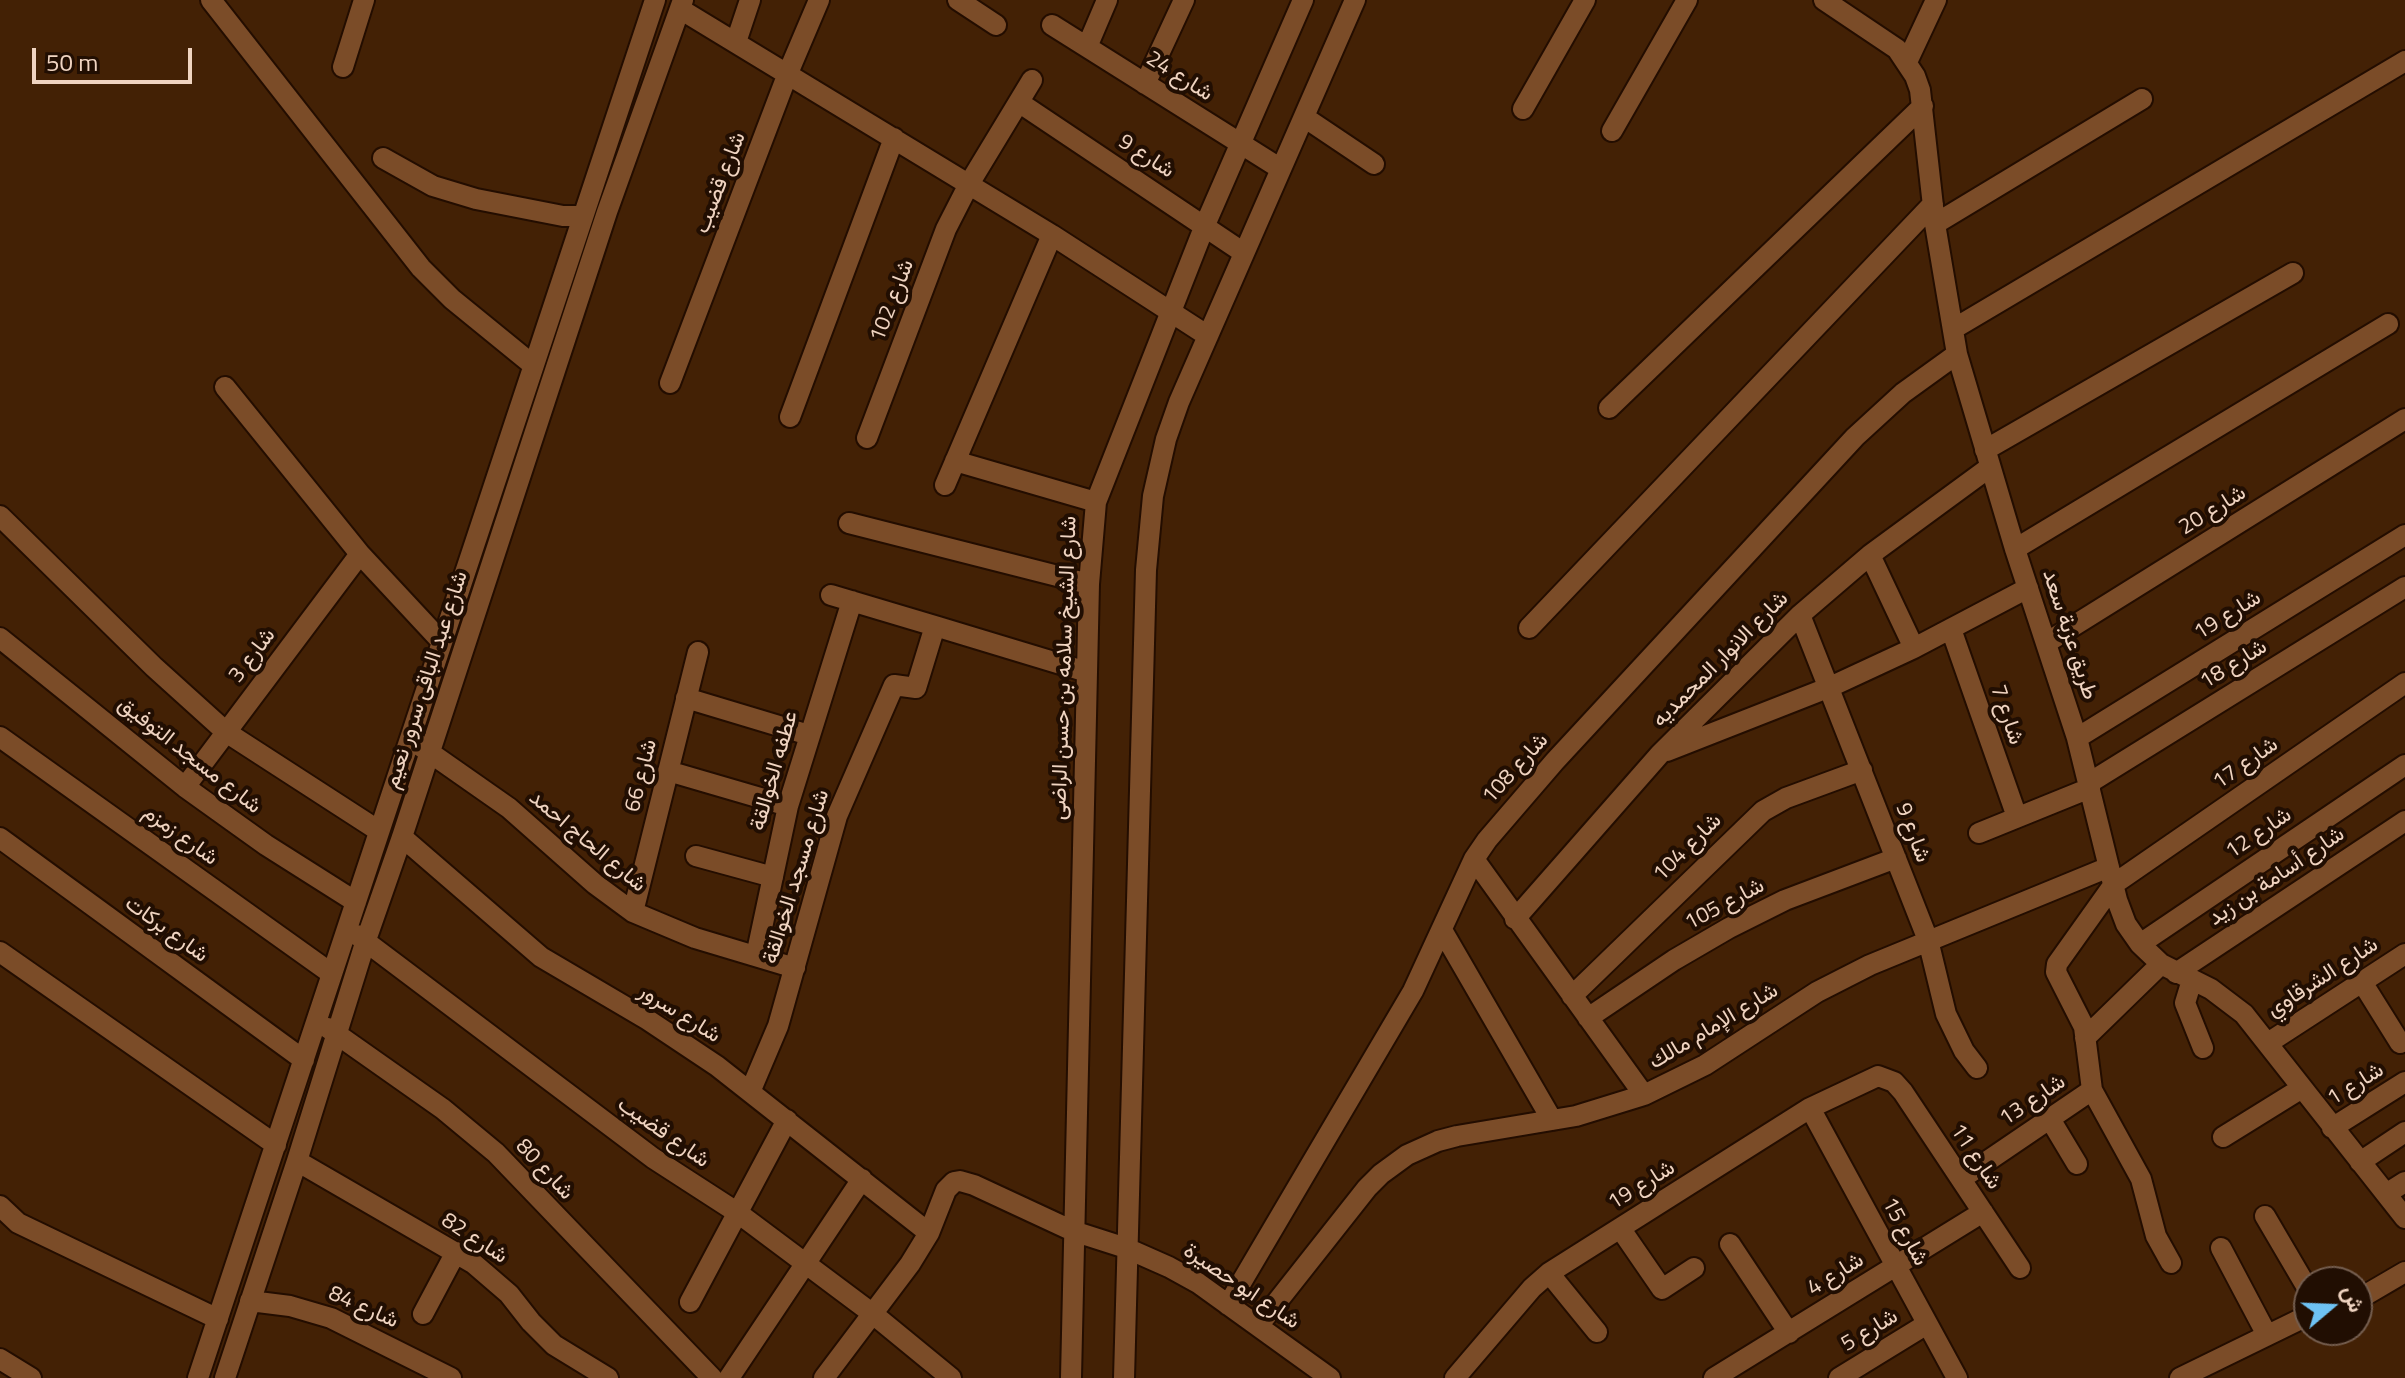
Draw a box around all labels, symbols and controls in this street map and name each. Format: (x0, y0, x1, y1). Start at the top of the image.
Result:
scale bar (36, 32, 196, 82)
text: 50 m (46, 44, 98, 80)
street label: شارع 24 (1141, 46, 1217, 108)
street label: شارع قضيب (690, 129, 752, 237)
street label: شارع 9 (1113, 129, 1179, 185)
street label: شارع 102 (865, 256, 921, 346)
street label: شارع 20 (2175, 480, 2251, 542)
street label: شارع الشيخ سلامه بن حسن الراضى (1046, 516, 1084, 820)
street label: طريق عزبة سعد (2036, 567, 2102, 703)
street label: شارع عبد الباقى سرور نعيم (379, 568, 475, 792)
street label: شارع 19 (2190, 585, 2266, 647)
street label: شارع الانوار المحمديه (1647, 586, 1795, 734)
street label: شارع 3 (224, 624, 282, 688)
street label: شارع 18 (2196, 634, 2272, 696)
street label: شارع 7 (1984, 682, 2028, 748)
street label: شارع مسجد التوفيق (112, 692, 266, 820)
street label: عطفه الخوالقة (745, 708, 805, 834)
street label: شارع 108 (1477, 728, 1555, 810)
street label: شارع 17 (2208, 732, 2284, 796)
street label: شارع 66 (620, 737, 664, 815)
street label: شارع الحاج احمد (523, 785, 651, 899)
street label: شارع مسجد الخوالقة (758, 787, 836, 967)
street label: شارع زمزم (137, 800, 223, 872)
street label: شارع 9 (1889, 800, 1935, 866)
street label: شارع 12 (2221, 802, 2297, 866)
street label: شارع 104 (1648, 808, 1728, 888)
street label: شارع أسامة بن زيد (2204, 822, 2350, 932)
street label: شارع 105 (1681, 873, 1769, 937)
street label: شارع بركات (119, 891, 213, 969)
street label: شارع الشرقاوي (2262, 932, 2384, 1024)
street label: شارع سرور (633, 978, 725, 1050)
street label: شارع الإمام مالك (1645, 978, 1783, 1076)
street label: شارع 1 (2323, 1058, 2389, 1112)
street label: شارع 13 (1995, 1069, 2071, 1133)
street label: شارع قضيب (612, 1092, 714, 1174)
street label: شارع 11 (1943, 1119, 2007, 1195)
street label: شارع 80 (509, 1134, 579, 1206)
street label: شارع 19 (1604, 1155, 1680, 1217)
street label: شارع 15 (1875, 1193, 1933, 1271)
street label: شارع 82 (436, 1208, 512, 1270)
street label: شارع ابو حصيرة (1178, 1238, 1304, 1336)
street label: شارع 4 (1803, 1248, 1869, 1302)
north arrow (2293, 1266, 2373, 1346)
street label: شارع 84 (324, 1281, 402, 1335)
text: ش (2333, 1281, 2374, 1317)
street label: شارع 5 (1837, 1304, 1903, 1358)

